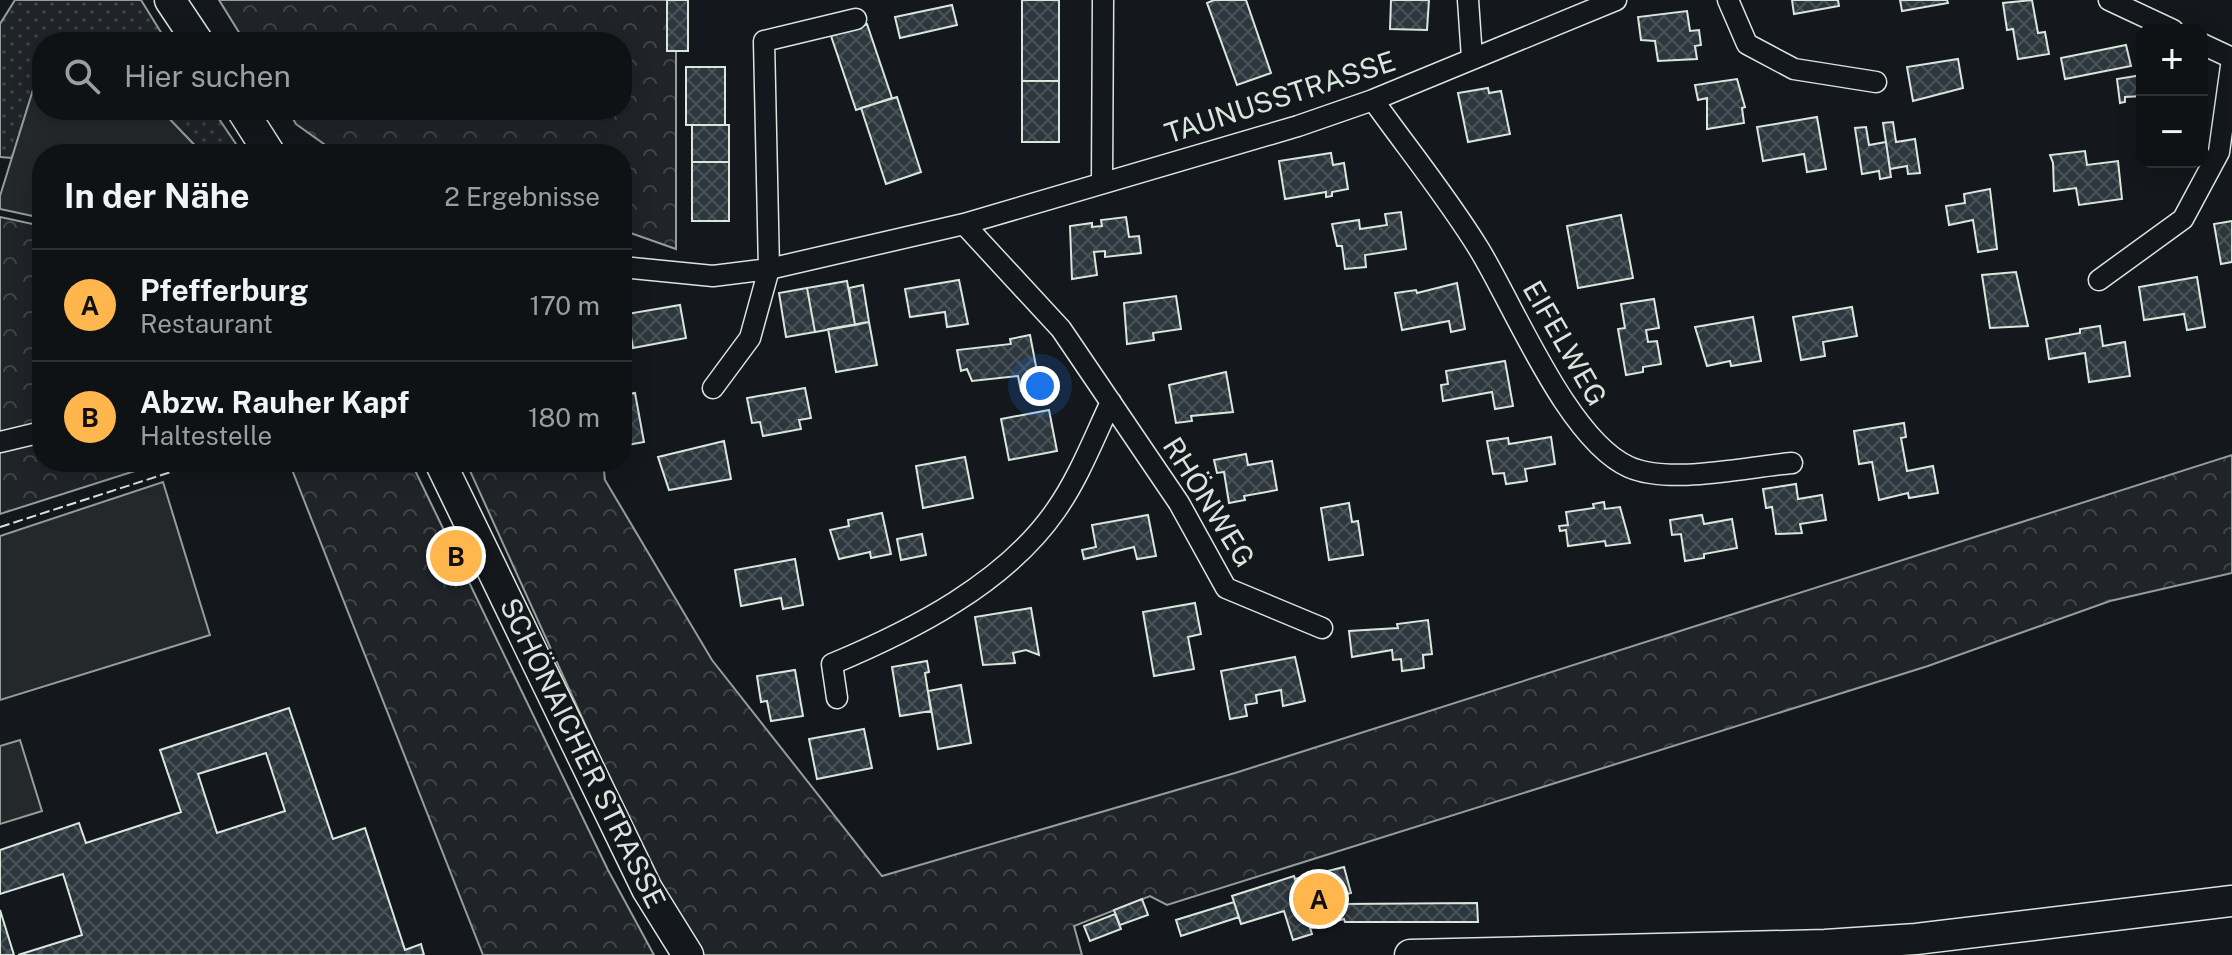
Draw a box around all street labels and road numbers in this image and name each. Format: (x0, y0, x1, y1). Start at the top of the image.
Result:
street label: TAUNUSSTRASSE (1160, 44, 1399, 149)
street label: EIFELWEG (1516, 274, 1614, 411)
street label: RHÖNWEG (1157, 431, 1262, 573)
street label: SCHÖNAICHER STRASSE (494, 592, 673, 913)

